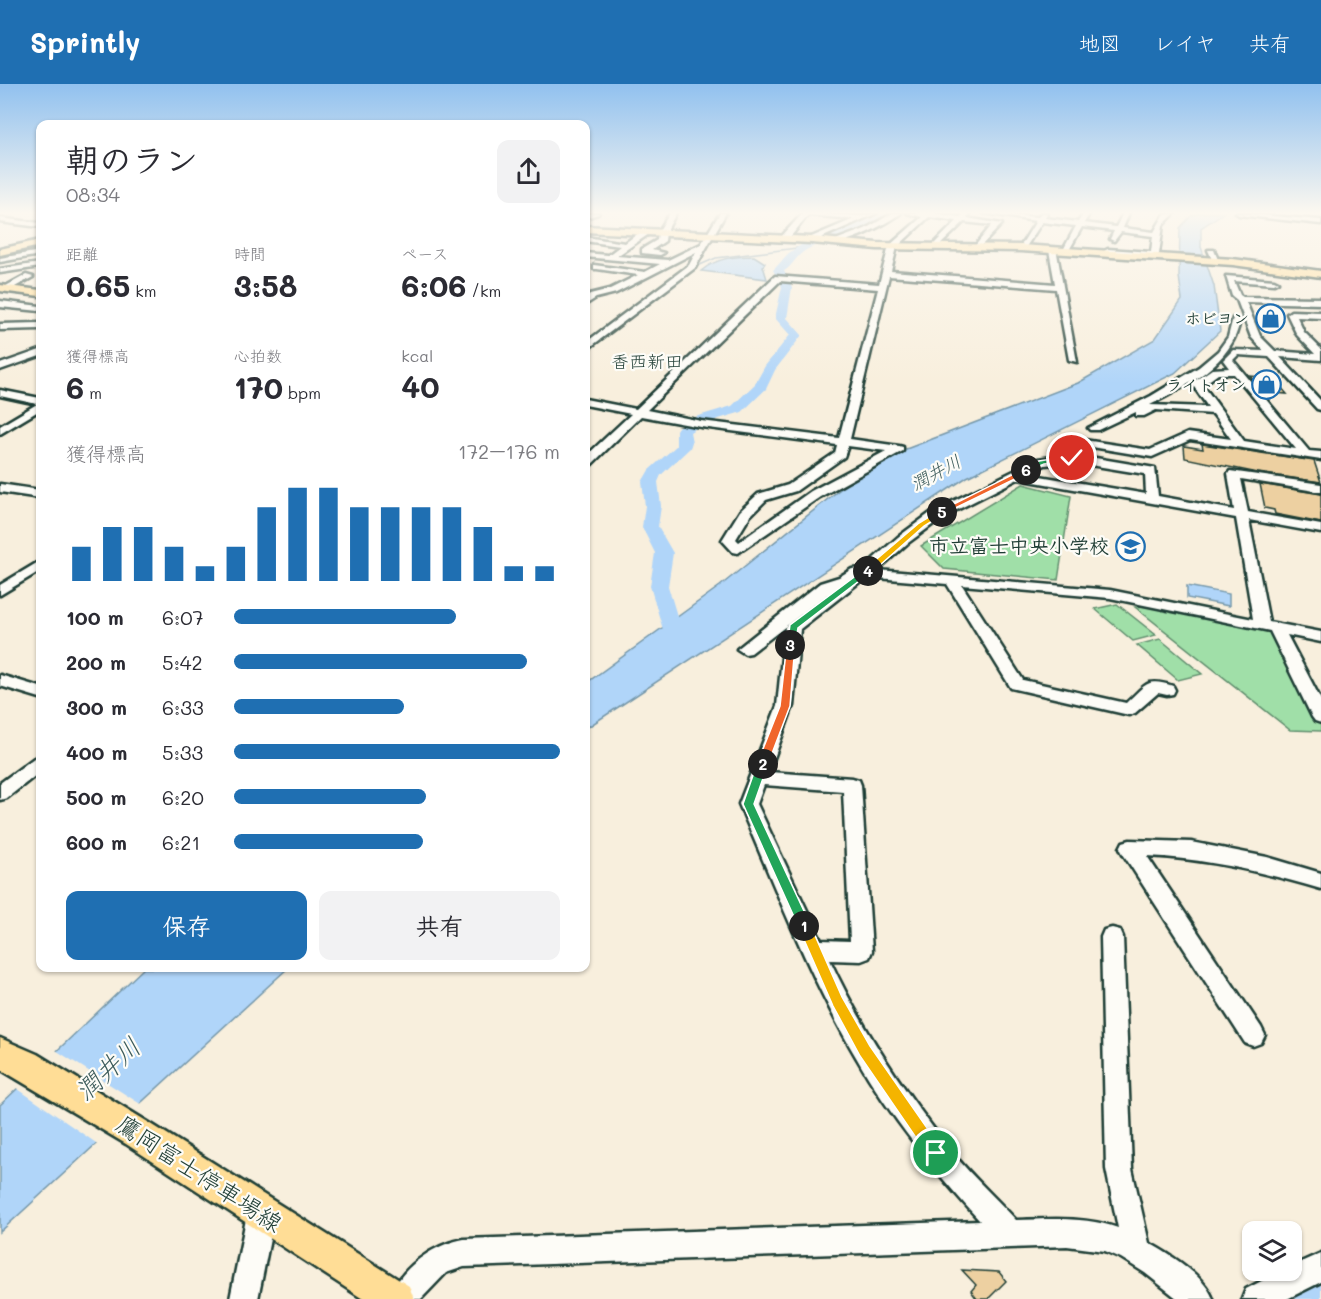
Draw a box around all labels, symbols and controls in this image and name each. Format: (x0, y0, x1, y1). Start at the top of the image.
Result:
text: Sprintly (30, 24, 140, 60)
text: 地図 (1079, 29, 1121, 56)
text: レイヤ (1154, 29, 1216, 56)
text: 共有 (1249, 29, 1291, 56)
text: 朝のラン (66, 137, 198, 180)
button: share (497, 140, 560, 203)
text: 08:34 (66, 181, 120, 207)
text: 距離 (66, 243, 98, 264)
text: 時間 (234, 243, 266, 264)
text: ペース (401, 243, 448, 264)
text: 0.65 (66, 265, 130, 305)
text: 3:58 (234, 265, 297, 305)
text: 6:06 (401, 265, 466, 305)
text: km (130, 280, 157, 301)
text: /km (466, 280, 501, 301)
shop icon: ホビヨン (1254, 302, 1286, 334)
place label: ホビヨン (1185, 307, 1249, 328)
text: 獲得標高 (66, 345, 130, 366)
text: 心拍数 (234, 345, 282, 366)
text: kcal (401, 345, 433, 366)
district label: 香西新田 (611, 349, 683, 373)
text: 40 (401, 366, 440, 406)
text: 6 (66, 367, 84, 407)
text: 170 (234, 367, 283, 407)
shop icon: ライトオン (1251, 369, 1283, 401)
place label: ライトオン (1166, 374, 1246, 395)
text: m (84, 382, 102, 403)
text: bpm (283, 382, 321, 403)
pin (1046, 432, 1097, 483)
text: 172–176 m (458, 438, 560, 464)
text: 獲得標高 (66, 440, 146, 466)
icon: check (1055, 441, 1088, 474)
water label: 潤井川 (906, 449, 965, 496)
pin: 6 (1011, 455, 1041, 485)
text: 6 (1021, 459, 1031, 480)
pin: 5 (927, 497, 957, 527)
text: 5 (937, 501, 947, 522)
school or university icon: 市立富士中央小学校 (1114, 530, 1146, 562)
place label: 市立富士中央小学校 (929, 532, 1109, 558)
pin: 4 (853, 556, 883, 586)
text: 4 (863, 560, 873, 581)
text: 100 m (66, 604, 124, 630)
text: 6:07 (162, 604, 204, 630)
pin: 3 (775, 630, 805, 660)
text: 3 (785, 634, 795, 655)
text: 200 m (66, 649, 126, 675)
text: 5:42 (162, 649, 203, 675)
text: 300 m (66, 694, 127, 720)
text: 6:33 (162, 694, 204, 720)
text: 400 m (66, 739, 127, 765)
text: 5:33 (162, 739, 203, 765)
pin: 2 (748, 749, 778, 779)
text: 2 (759, 753, 767, 774)
text: 500 m (66, 784, 126, 810)
text: 6:20 (162, 784, 204, 810)
text: 600 m (66, 829, 127, 855)
text: 6:21 (162, 829, 200, 855)
button: 保存 (66, 891, 307, 960)
button: 共有 (319, 891, 560, 960)
pin: 1 (789, 911, 819, 941)
text: 1 (800, 915, 808, 936)
water label: 潤井川 (67, 1029, 147, 1107)
street label: 鷹岡富士停車場線 (111, 1107, 289, 1238)
pin (910, 1127, 961, 1178)
icon: arrive (919, 1136, 952, 1169)
map controls (1242, 1221, 1302, 1281)
button: layers (1242, 1221, 1302, 1281)

